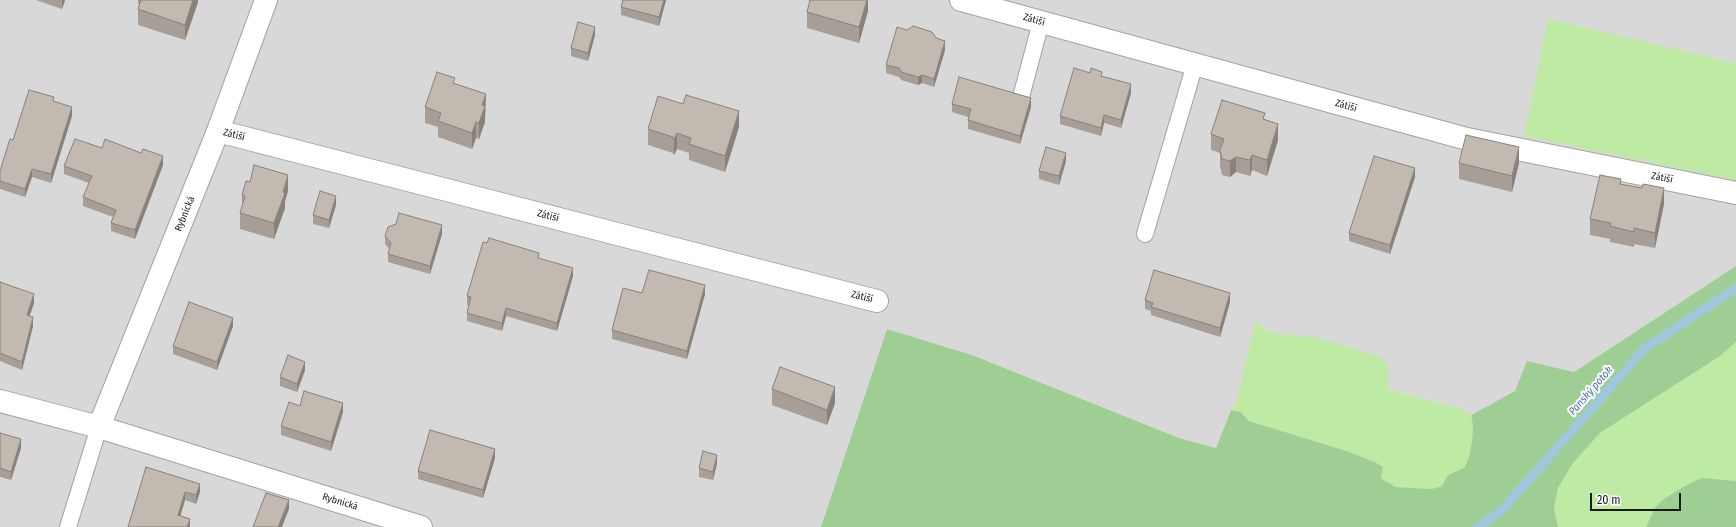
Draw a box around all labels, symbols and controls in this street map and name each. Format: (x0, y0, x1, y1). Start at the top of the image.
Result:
street label: Zátiší (1022, 11, 1046, 29)
street label: Zátiší (1334, 97, 1358, 115)
street label: Zátiší (222, 127, 246, 143)
street label: Zátiší (1650, 170, 1674, 186)
street label: Rybnická (173, 195, 197, 233)
street label: Zátiší (536, 208, 560, 224)
street label: Zátiší (850, 289, 874, 305)
water label: Panský potok (1566, 364, 1616, 418)
scale bar (1592, 485, 1683, 511)
street label: Rybnická (321, 491, 359, 513)
text: 20 m (1597, 493, 1621, 507)

